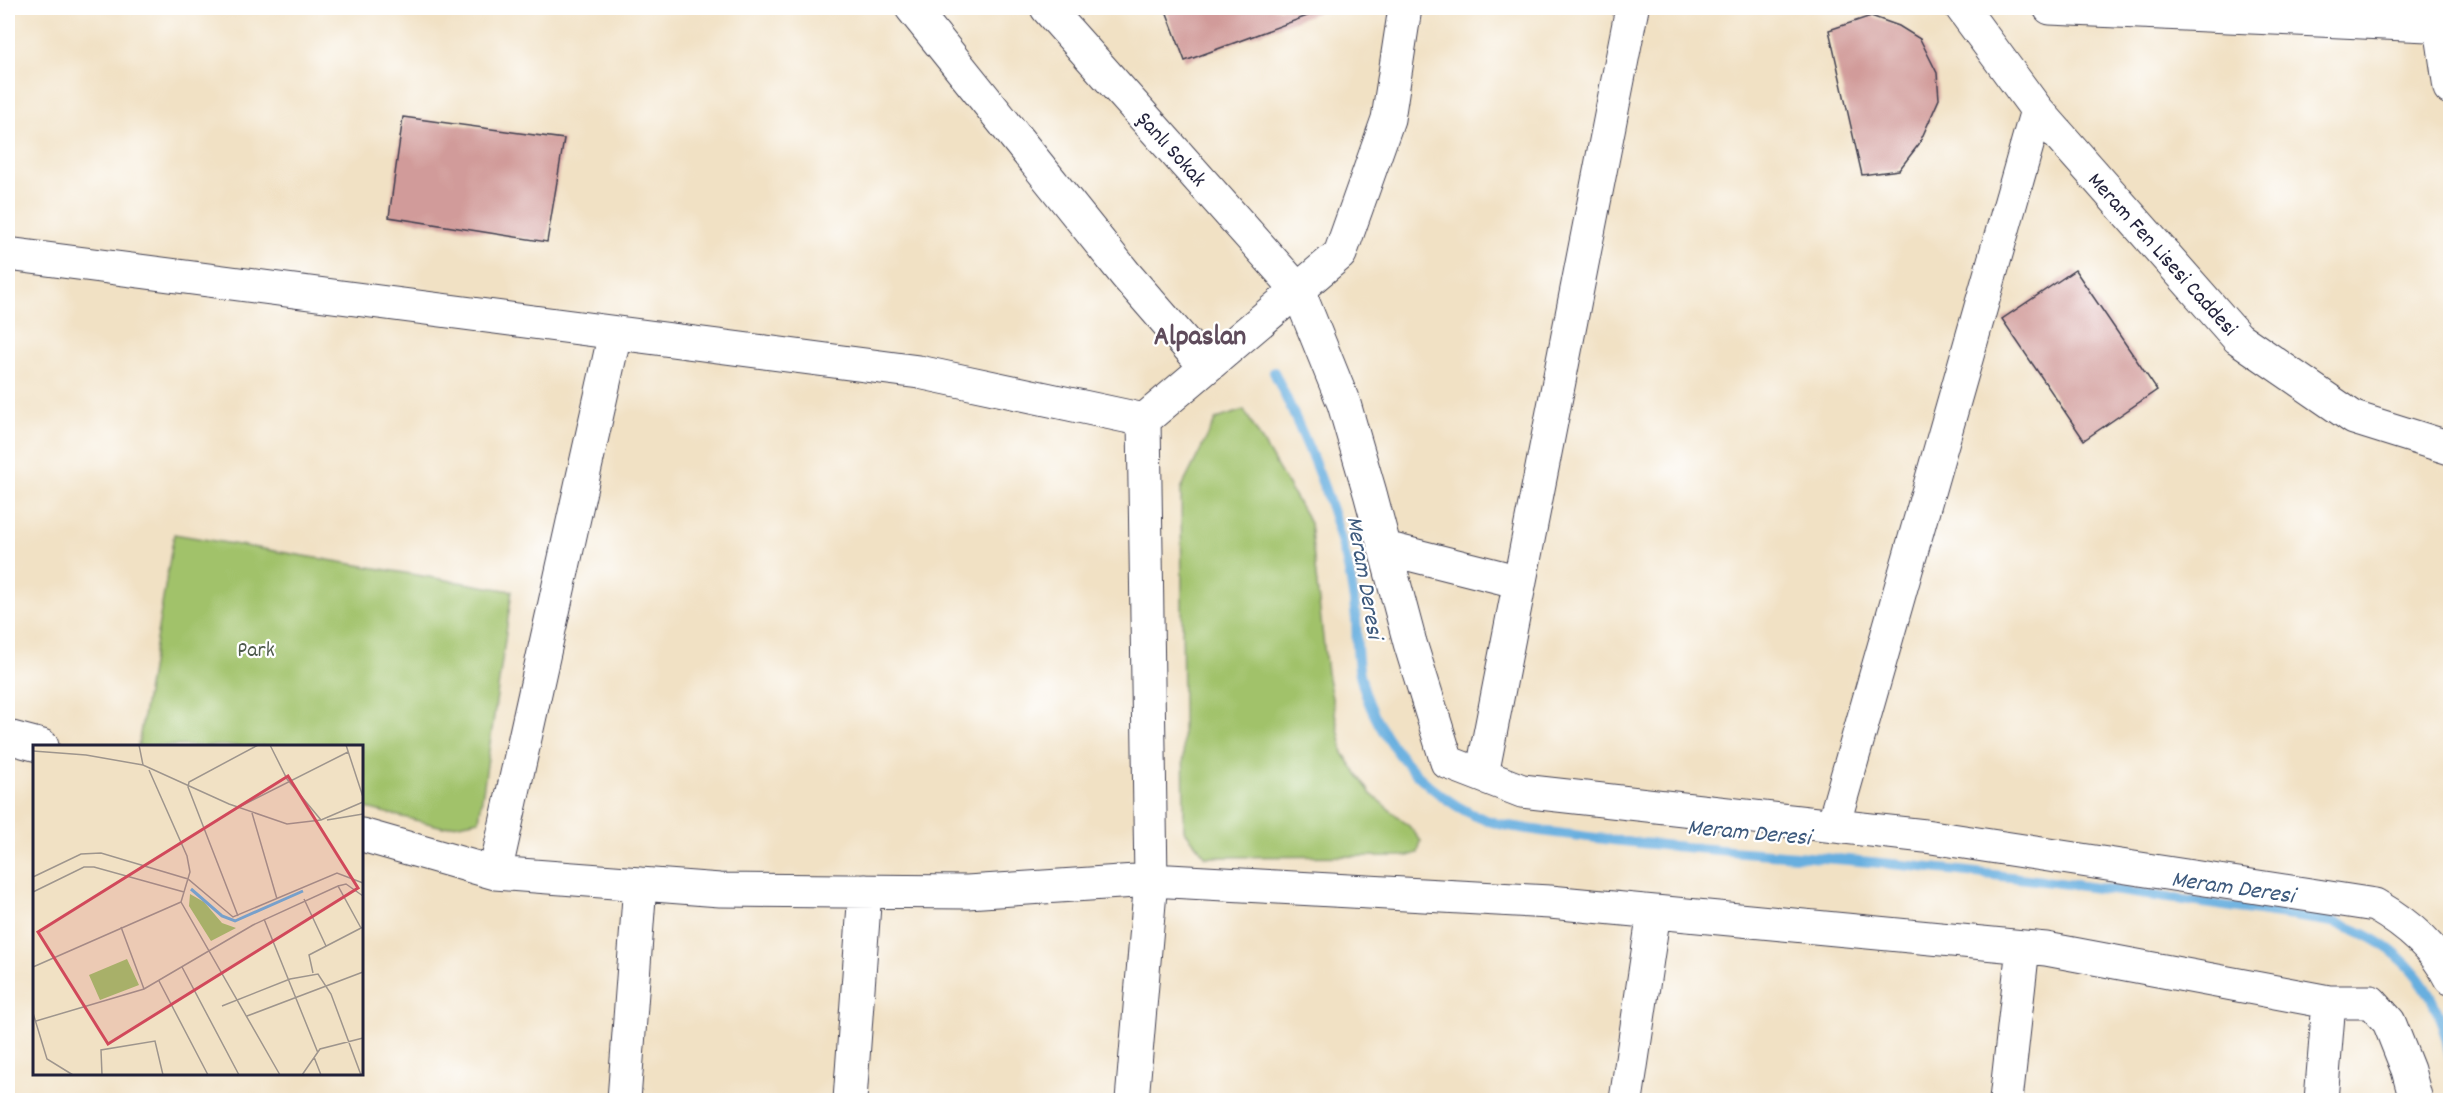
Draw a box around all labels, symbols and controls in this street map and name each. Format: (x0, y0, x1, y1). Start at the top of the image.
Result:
street label: Şanlı Sokak (1128, 106, 1213, 195)
street label: Meram Fen Lisesi Caddesi (2079, 167, 2244, 344)
district label: Alpaslan (1154, 319, 1246, 359)
water label: Meram Deresi (1336, 514, 1391, 645)
park label: Park (237, 636, 275, 667)
inset map (33, 745, 363, 1075)
water label: Meram Deresi (1686, 812, 1815, 857)
water label: Meram Deresi (2169, 864, 2300, 915)

